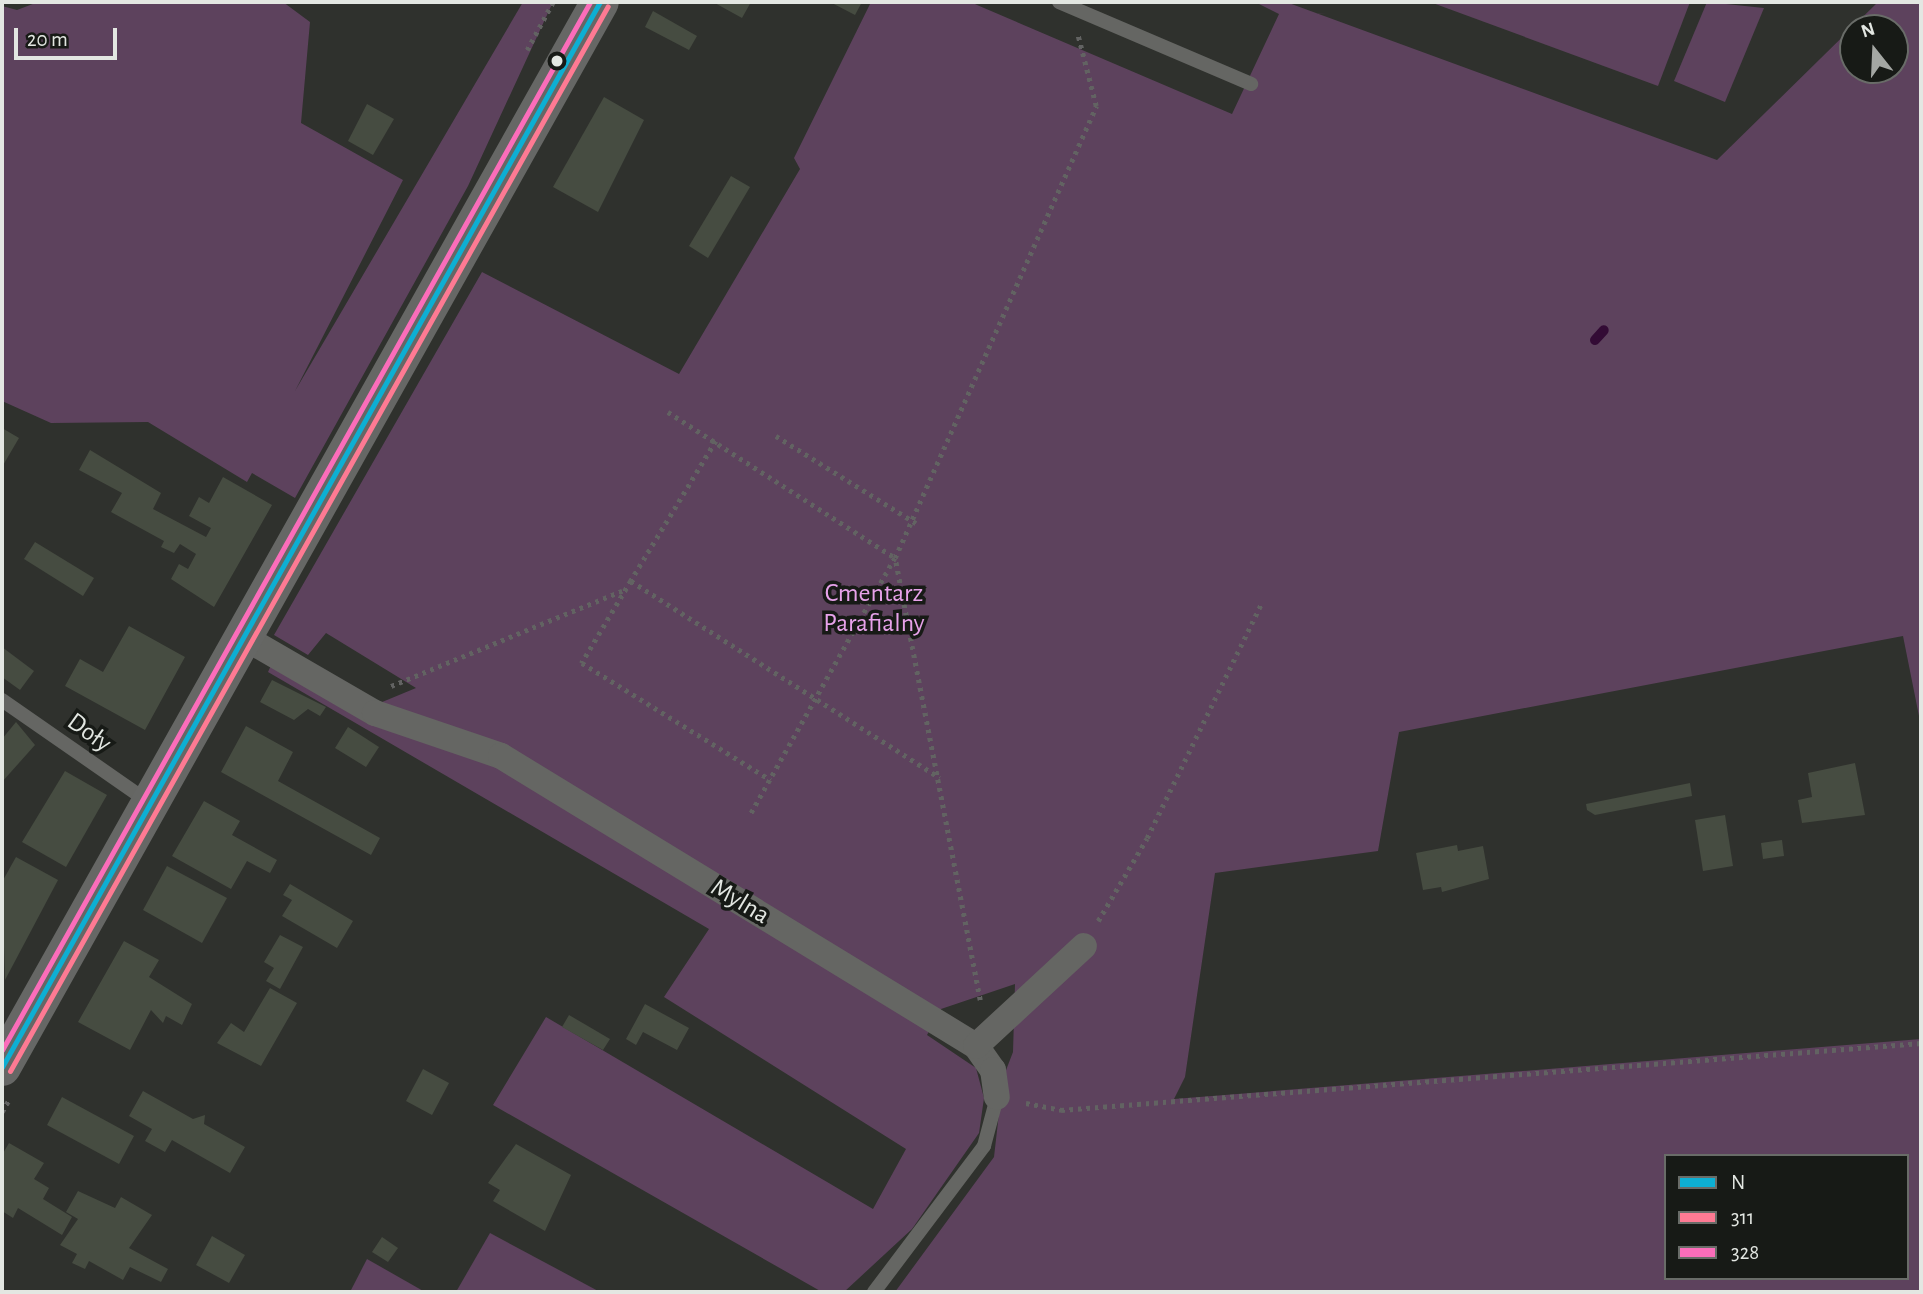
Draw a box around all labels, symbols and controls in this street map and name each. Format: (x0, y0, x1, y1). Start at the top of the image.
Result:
scale bar (18, 14, 121, 58)
north arrow (1839, 14, 1909, 84)
text: N (1859, 19, 1877, 42)
text: 20 m (27, 29, 68, 50)
unlabelled marker (550, 54, 564, 68)
park label: Cmentarz Parafialny (823, 578, 925, 640)
street label: Doły (61, 706, 117, 760)
street label: Mylna (705, 872, 775, 932)
legend (1664, 1154, 1909, 1280)
text: N (1731, 1172, 1745, 1193)
text: 311 (1731, 1207, 1754, 1228)
text: 328 (1731, 1242, 1759, 1263)

